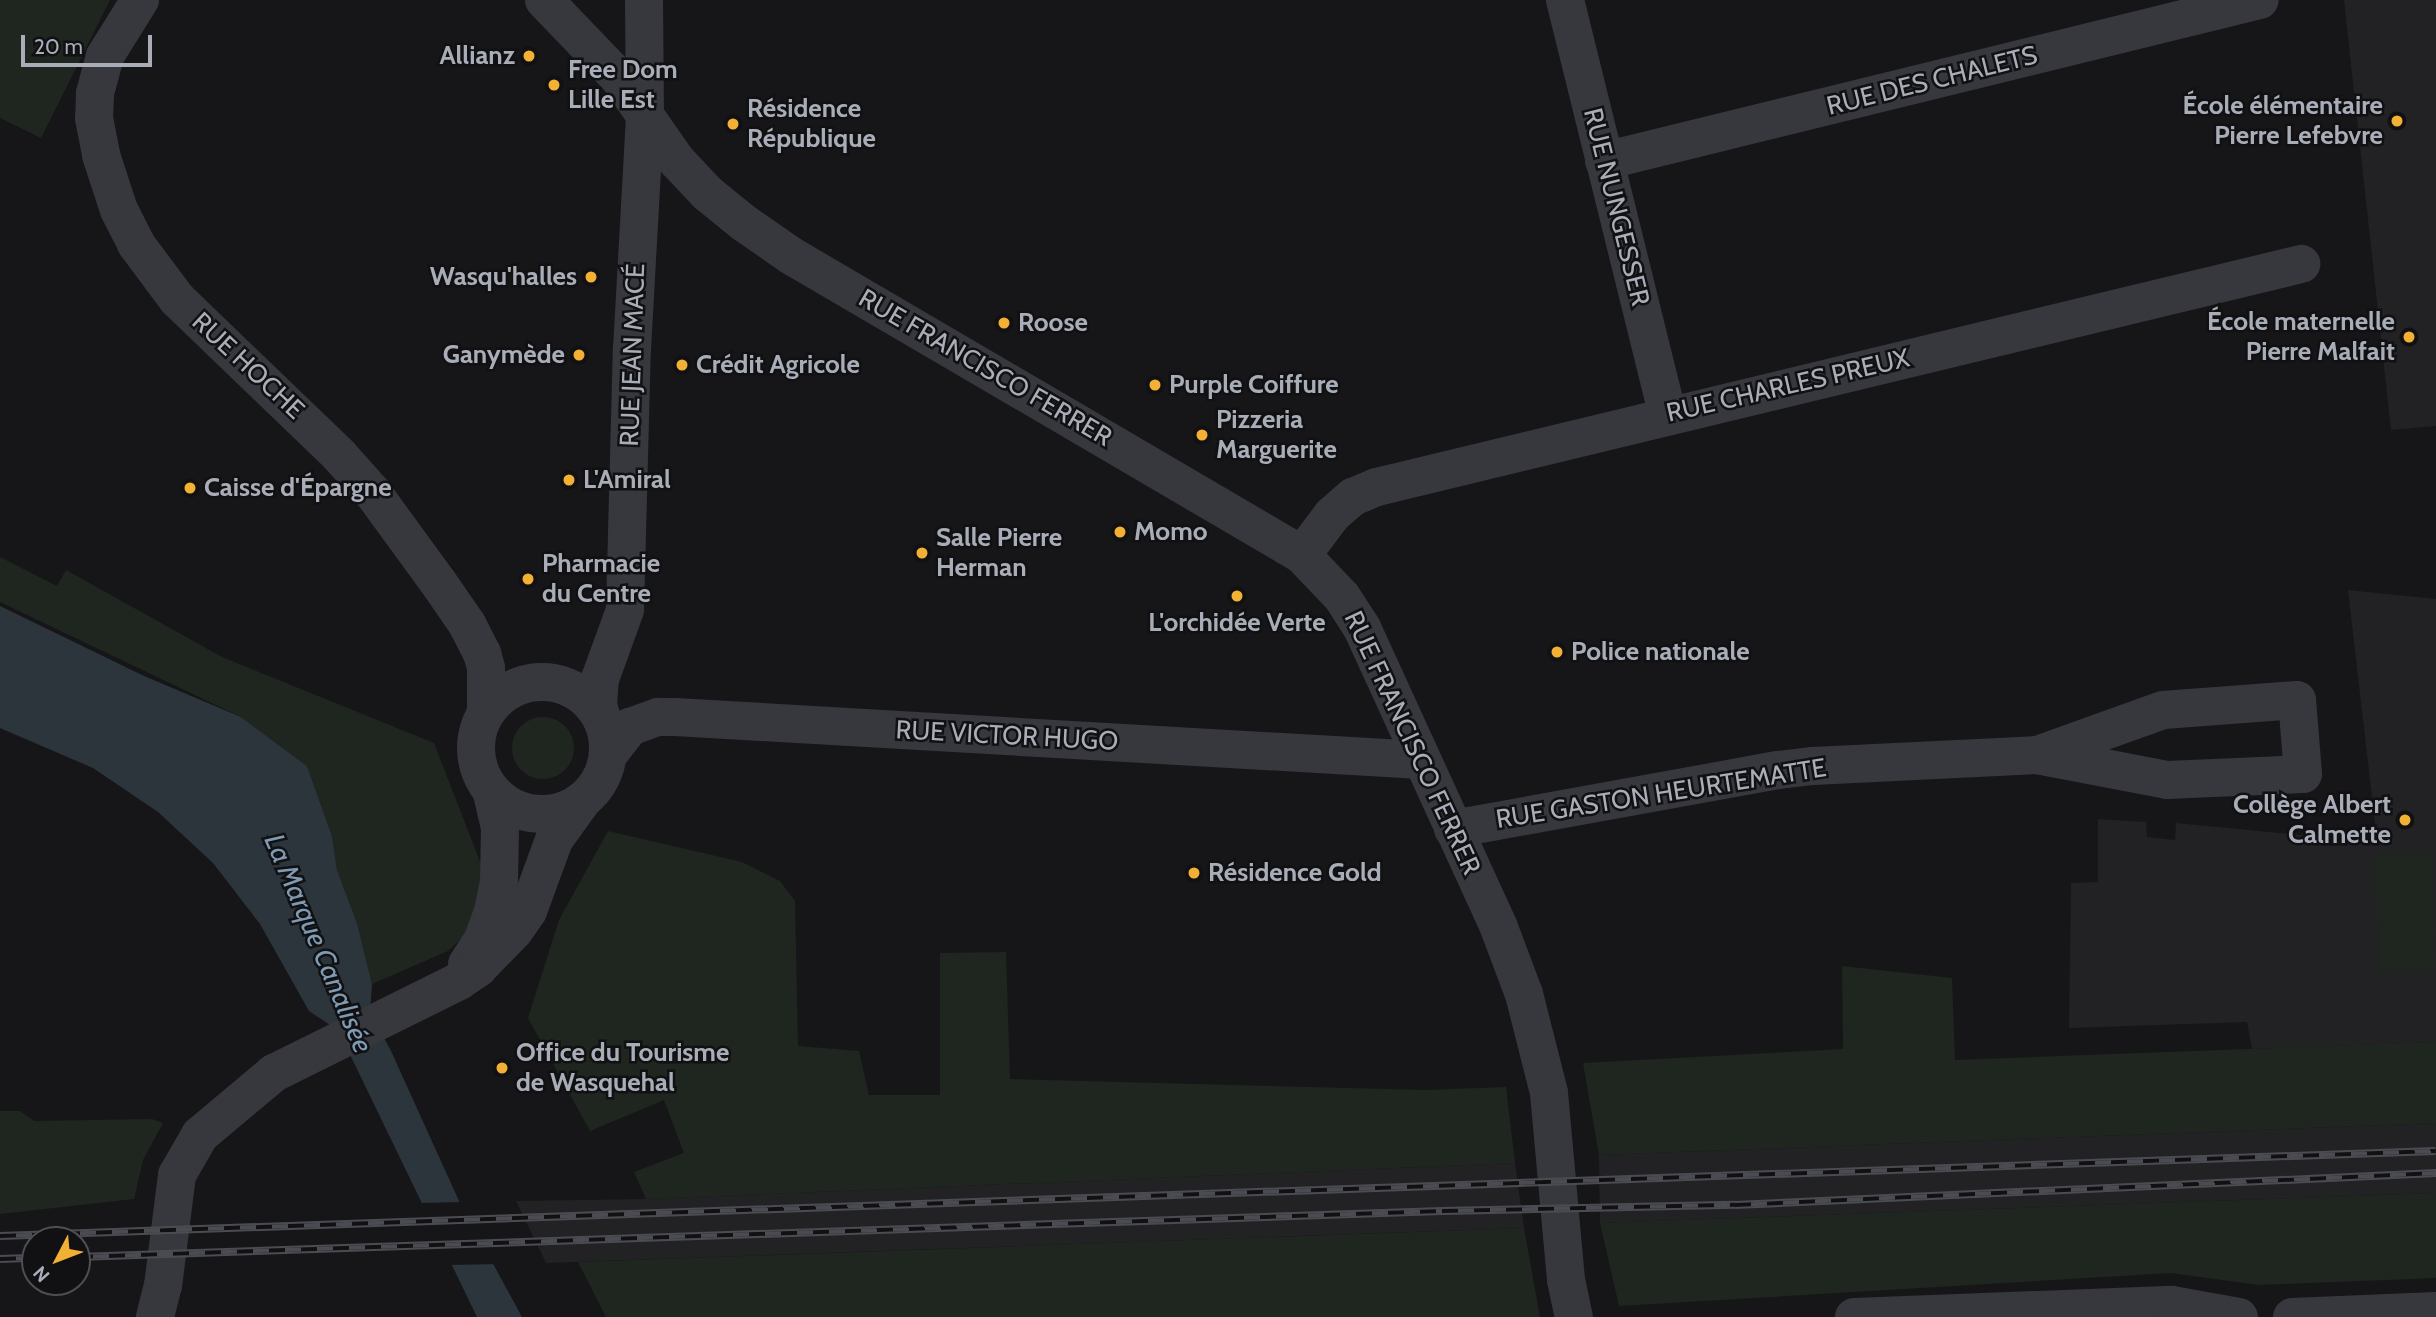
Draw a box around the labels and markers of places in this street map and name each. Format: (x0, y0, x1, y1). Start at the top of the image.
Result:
place label: Allianz (439, 40, 515, 72)
marker: Allianz (521, 48, 537, 64)
place label: Free Dom Lille Est (568, 54, 678, 116)
marker: Free Dom Lille Est (546, 77, 562, 93)
place label: École élémentaire Pierre Lefebvre (2182, 90, 2383, 152)
place label: Résidence République (747, 93, 876, 154)
marker: École élémentaire Pierre Lefebvre (2389, 113, 2405, 129)
marker: Résidence République (725, 116, 741, 132)
place label: Wasqu'halles (430, 261, 577, 293)
marker: Wasqu'halles (583, 269, 599, 285)
place label: École maternelle Pierre Malfait (2207, 306, 2395, 368)
place label: Roose (1018, 307, 1088, 339)
marker: Roose (996, 315, 1012, 331)
marker: École maternelle Pierre Malfait (2401, 329, 2417, 345)
place label: Ganymède (443, 339, 565, 371)
marker: Ganymède (571, 347, 587, 363)
place label: Crédit Agricole (696, 349, 860, 381)
marker: Crédit Agricole (674, 357, 690, 373)
place label: Purple Coiffure (1169, 369, 1339, 401)
marker: Purple Coiffure (1147, 377, 1163, 393)
place label: Pizzeria Marguerite (1216, 404, 1337, 466)
marker: Pizzeria Marguerite (1194, 427, 1210, 443)
place label: L'Amiral (583, 464, 671, 496)
place label: Caisse d'Épargne (204, 472, 392, 504)
marker: L'Amiral (561, 472, 577, 488)
marker: Caisse d'Épargne (182, 480, 198, 496)
place label: Momo (1134, 516, 1208, 548)
place label: Salle Pierre Herman (936, 522, 1062, 584)
marker: Momo (1112, 524, 1128, 540)
marker: Salle Pierre Herman (914, 545, 930, 561)
place label: Pharmacie du Centre (542, 548, 660, 610)
marker: Pharmacie du Centre (520, 571, 536, 587)
marker: L'orchidée Verte (1229, 588, 1245, 604)
place label: L'orchidée Verte (1148, 607, 1326, 639)
place label: Police nationale (1571, 636, 1750, 668)
marker: Police nationale (1549, 644, 1565, 660)
place label: Collège Albert Calmette (2233, 789, 2391, 850)
marker: Collège Albert Calmette (2397, 812, 2413, 828)
place label: Résidence Gold (1208, 857, 1381, 889)
marker: Résidence Gold (1186, 865, 1202, 881)
place label: Office du Tourisme de Wasquehal (516, 1037, 729, 1098)
marker: Office du Tourisme de Wasquehal (494, 1060, 510, 1076)

